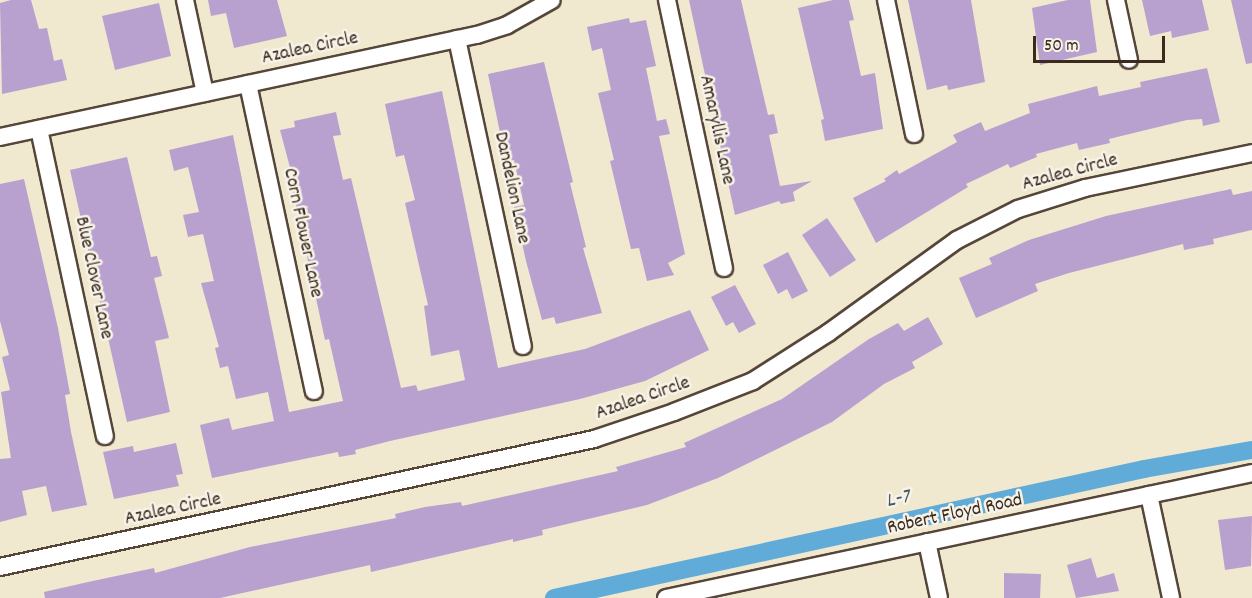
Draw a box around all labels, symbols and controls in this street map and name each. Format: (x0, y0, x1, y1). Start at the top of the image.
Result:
scale bar (1036, 24, 1168, 62)
street label: Azalea Circle (260, 27, 360, 71)
text: 50 m (1044, 34, 1079, 59)
street label: Amaryllis Lane (693, 73, 739, 187)
street label: Dandelion Lane (487, 130, 535, 246)
street label: Azalea Circle (1020, 149, 1120, 197)
street label: Corn Flower Lane (277, 166, 327, 300)
street label: Blue Clover Lane (68, 215, 118, 341)
street label: Azalea Circle (593, 372, 693, 426)
water label: L-7 (884, 485, 912, 515)
street label: Azalea Circle (123, 488, 223, 532)
street label: Robert Floyd Road (885, 489, 1025, 541)

